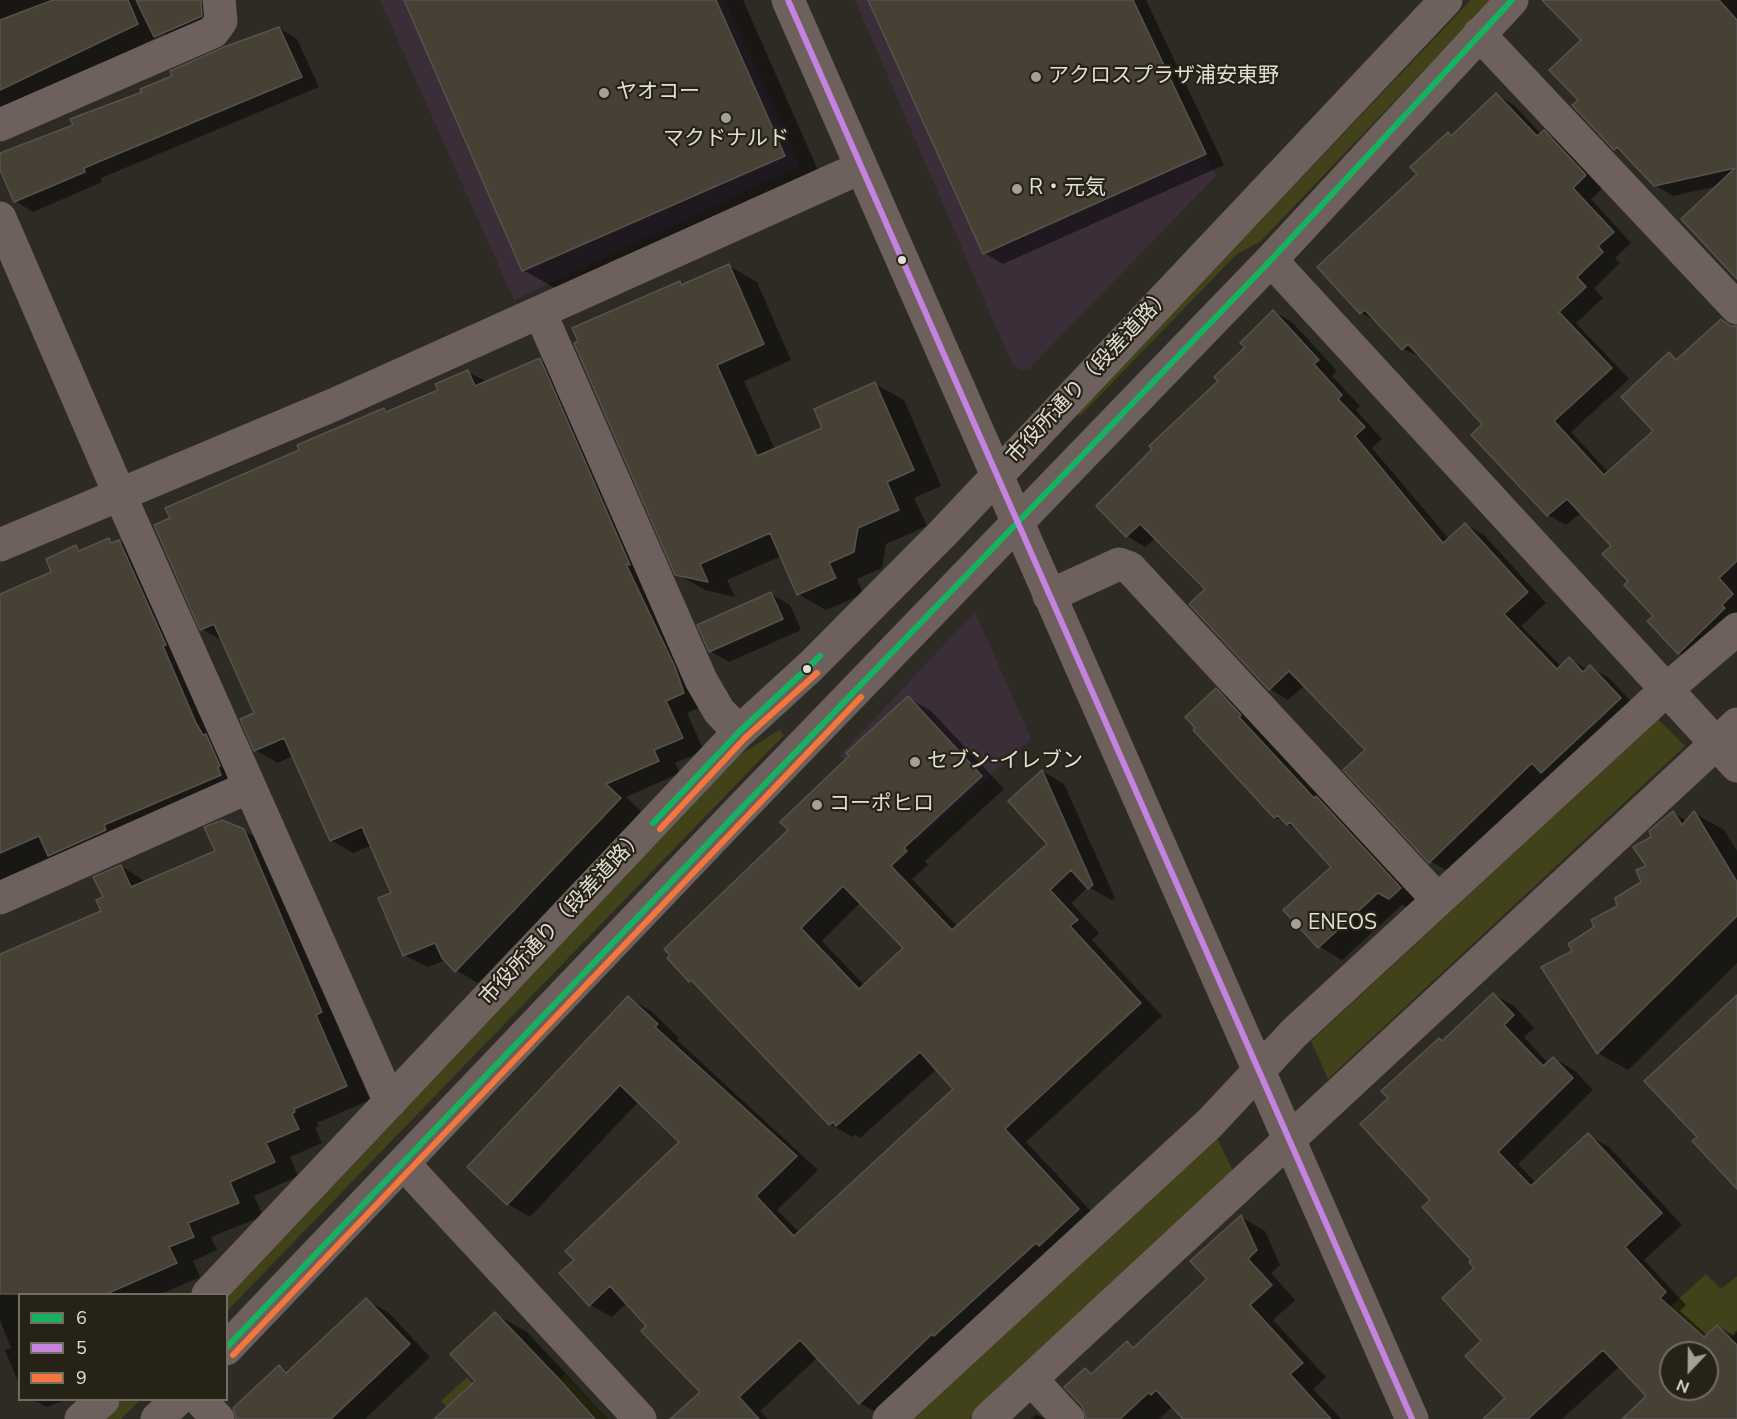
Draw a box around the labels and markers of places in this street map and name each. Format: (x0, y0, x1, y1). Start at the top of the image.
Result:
place label: アクロスプラザ浦安東野 (1048, 64, 1279, 90)
marker: アクロスプラザ浦安東野 (1029, 70, 1043, 84)
place label: ヤオコー (616, 80, 700, 106)
marker: ヤオコー (597, 86, 611, 100)
marker: マクドナルド (719, 111, 733, 125)
place label: マクドナルド (663, 127, 789, 153)
place label: R・元気 (1029, 176, 1106, 202)
marker: R・元気 (1010, 182, 1024, 196)
unlabelled marker (896, 254, 908, 266)
unlabelled marker (801, 663, 813, 675)
place label: セブン-イレブン (927, 749, 1083, 775)
marker: セブン-イレブン (908, 755, 922, 769)
place label: コーポヒロ (829, 792, 934, 818)
marker: コーポヒロ (810, 798, 824, 812)
place label: ENEOS (1308, 911, 1377, 937)
marker: ENEOS (1289, 917, 1303, 931)

